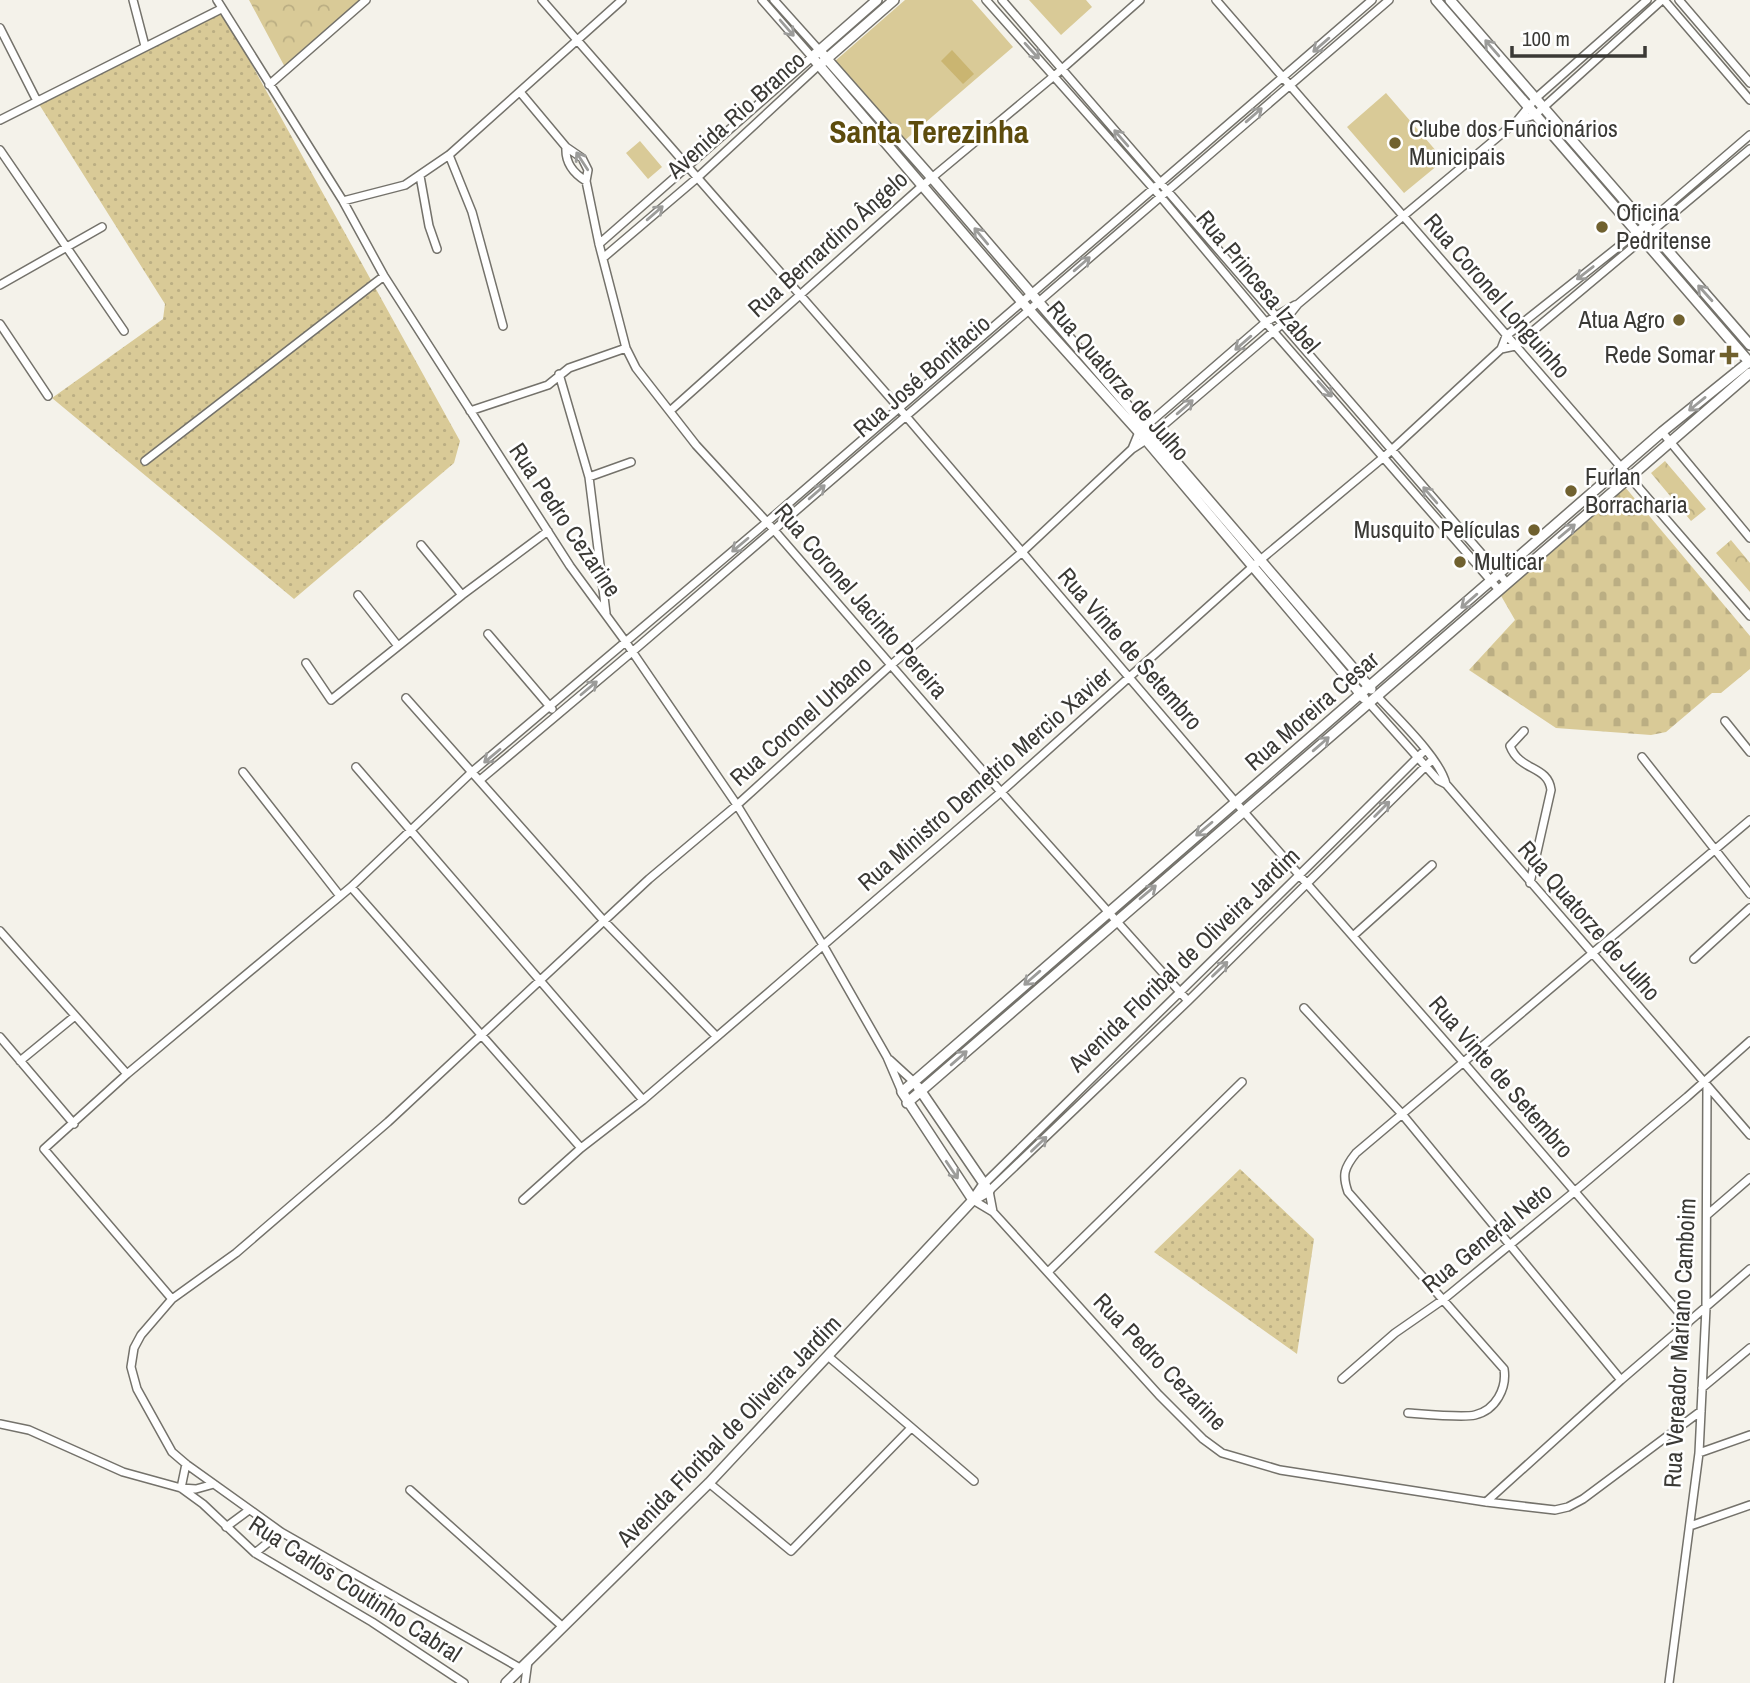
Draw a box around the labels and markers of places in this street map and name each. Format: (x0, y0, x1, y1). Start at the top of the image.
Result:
place label: Clube dos Funcionários Municipais (1409, 112, 1618, 172)
marker: Clube dos Funcionários Municipais (1387, 135, 1403, 151)
place label: Oficina Pedritense (1616, 196, 1711, 256)
marker: Oficina Pedritense (1594, 219, 1610, 235)
place label: Atua Agro (1578, 303, 1665, 335)
marker: Atua Agro (1671, 312, 1687, 328)
place label: Rede Somar (1605, 338, 1715, 370)
marker: Rede Somar (1721, 347, 1737, 363)
place label: Furlan Borracharia (1585, 460, 1688, 520)
marker: Furlan Borracharia (1563, 483, 1579, 499)
place label: Musquito Películas (1354, 513, 1520, 545)
marker: Musquito Películas (1526, 522, 1542, 538)
place label: Multicar (1474, 545, 1544, 577)
marker: Multicar (1452, 554, 1468, 570)

